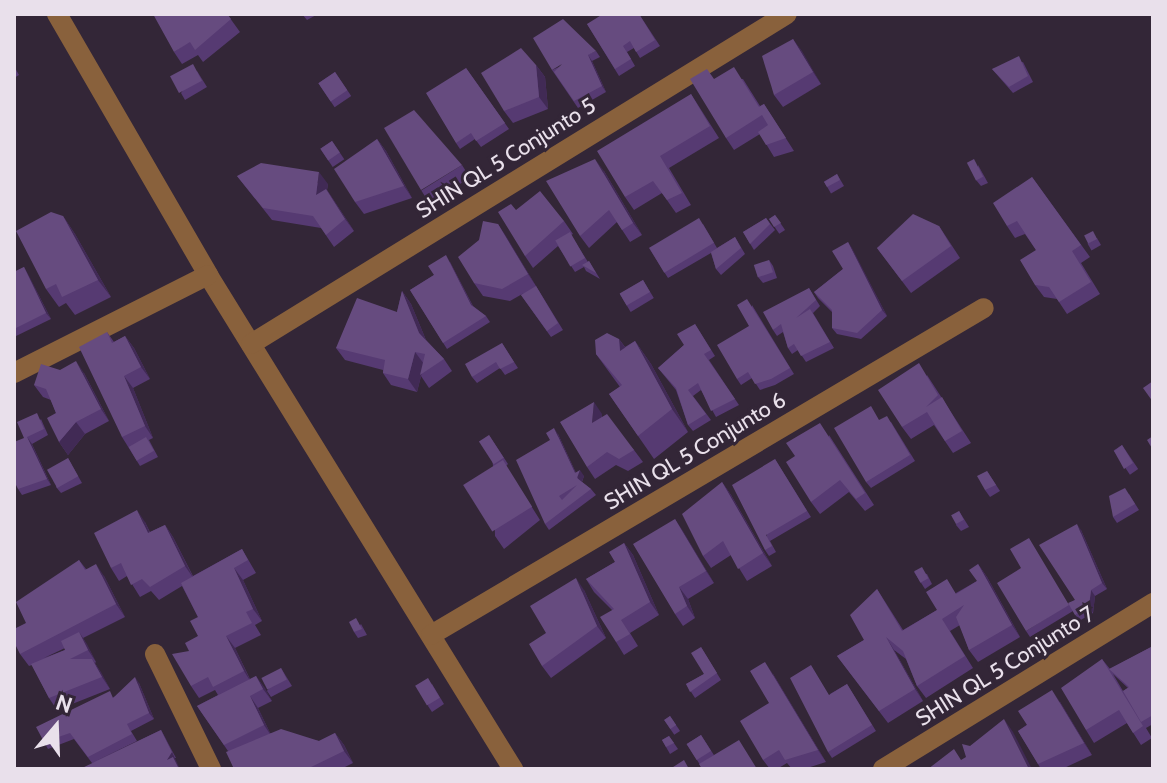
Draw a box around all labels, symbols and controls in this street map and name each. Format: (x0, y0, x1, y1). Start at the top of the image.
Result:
street label: SHIN QL 5 Conjunto 5 (411, 92, 601, 224)
street label: SHIN QL 5 Conjunto 6 (599, 386, 791, 516)
street label: SHIN QL 5 Conjunto 7 (911, 600, 1099, 732)
north arrow (16, 687, 96, 767)
text: N (52, 689, 76, 719)

